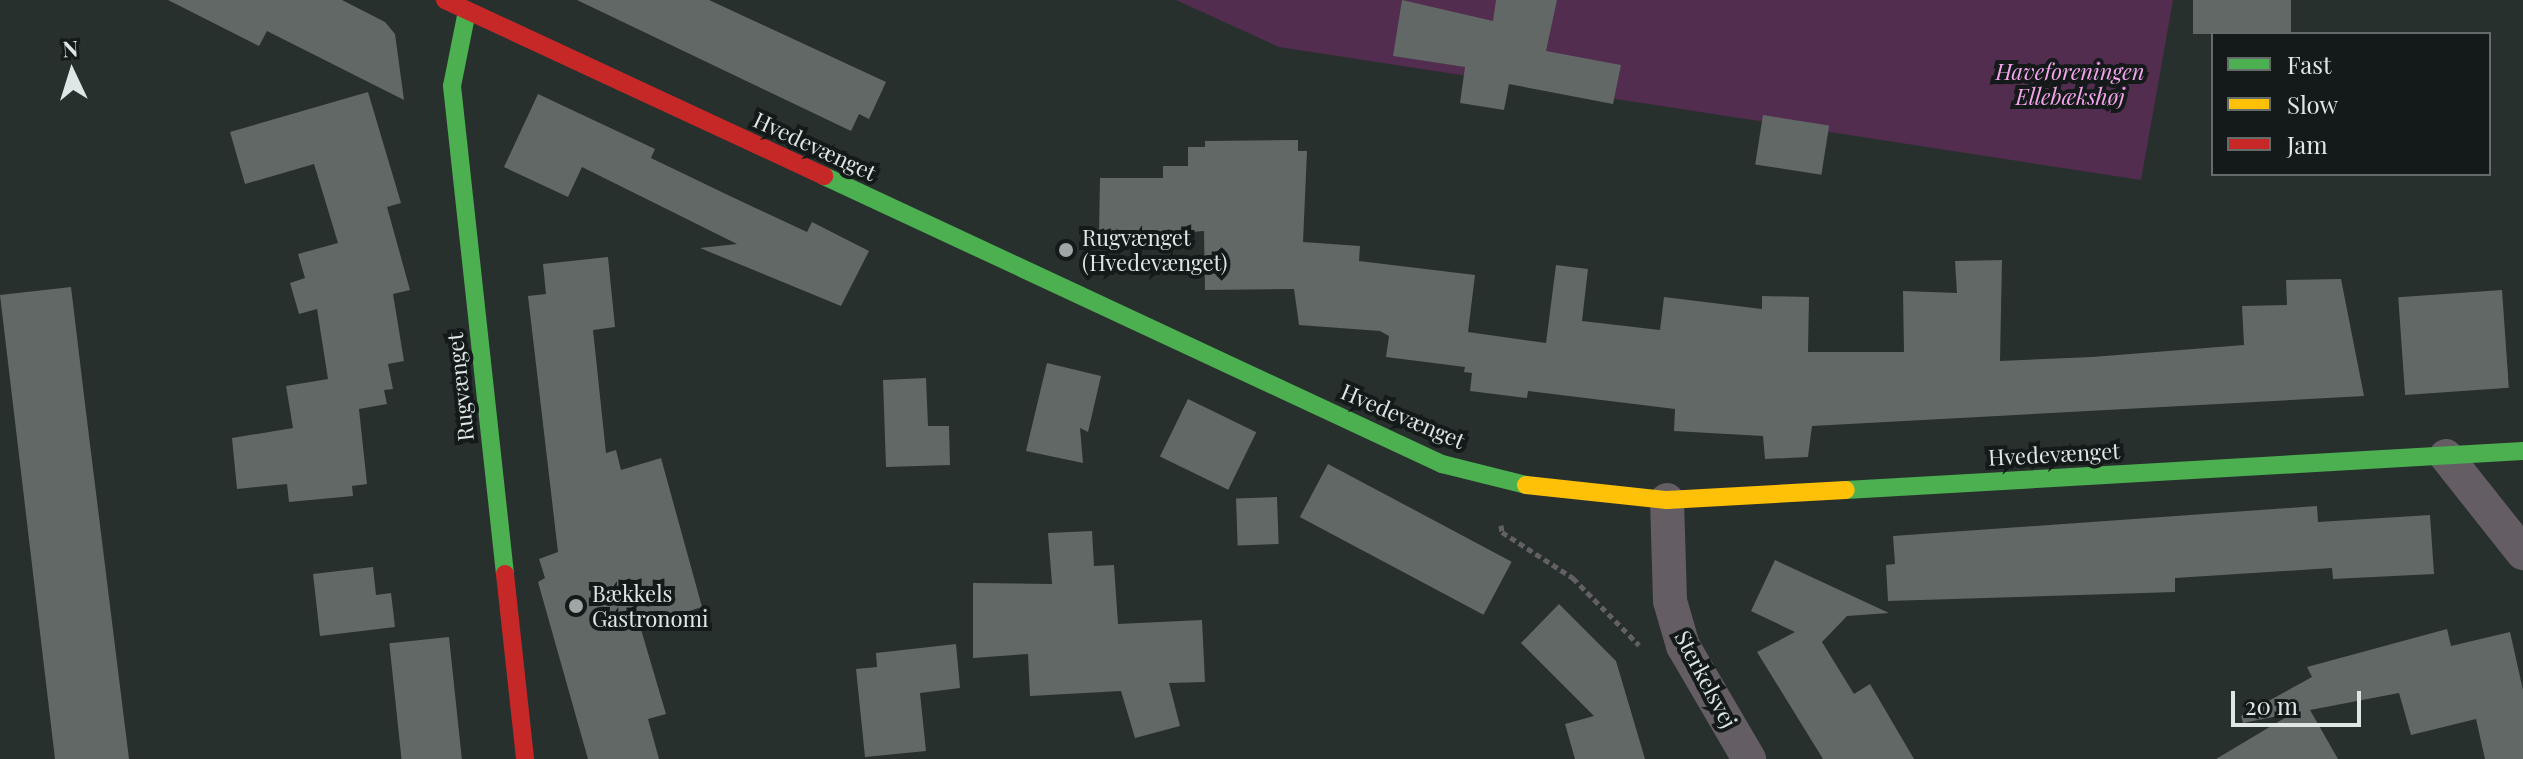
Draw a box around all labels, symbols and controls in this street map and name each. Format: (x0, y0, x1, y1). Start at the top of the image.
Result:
north arrow (32, 32, 112, 112)
legend (2211, 32, 2491, 176)
text: N (61, 33, 79, 64)
text: Fast (2287, 48, 2332, 80)
park label: Haveforeningen Ellebækshøj (1995, 58, 2145, 110)
text: Slow (2287, 88, 2338, 120)
street label: Hvedevænget (750, 106, 880, 186)
text: Jam (2287, 128, 2328, 160)
place label: Rugvænget (Hvedevænget) (1082, 224, 1227, 276)
marker: Rugvænget (Hvedevænget) (1057, 241, 1075, 259)
street label: Rugvænget (441, 332, 479, 442)
street label: Hvedevænget (1337, 378, 1469, 454)
street label: Hvedevænget (1987, 437, 2121, 471)
place label: Bækkels Gastronomi (592, 580, 709, 632)
marker: Bækkels Gastronomi (567, 597, 585, 615)
street label: Sterkelsvej (1669, 626, 1743, 732)
scale bar (2235, 675, 2365, 725)
text: 20 m (2245, 689, 2298, 721)

